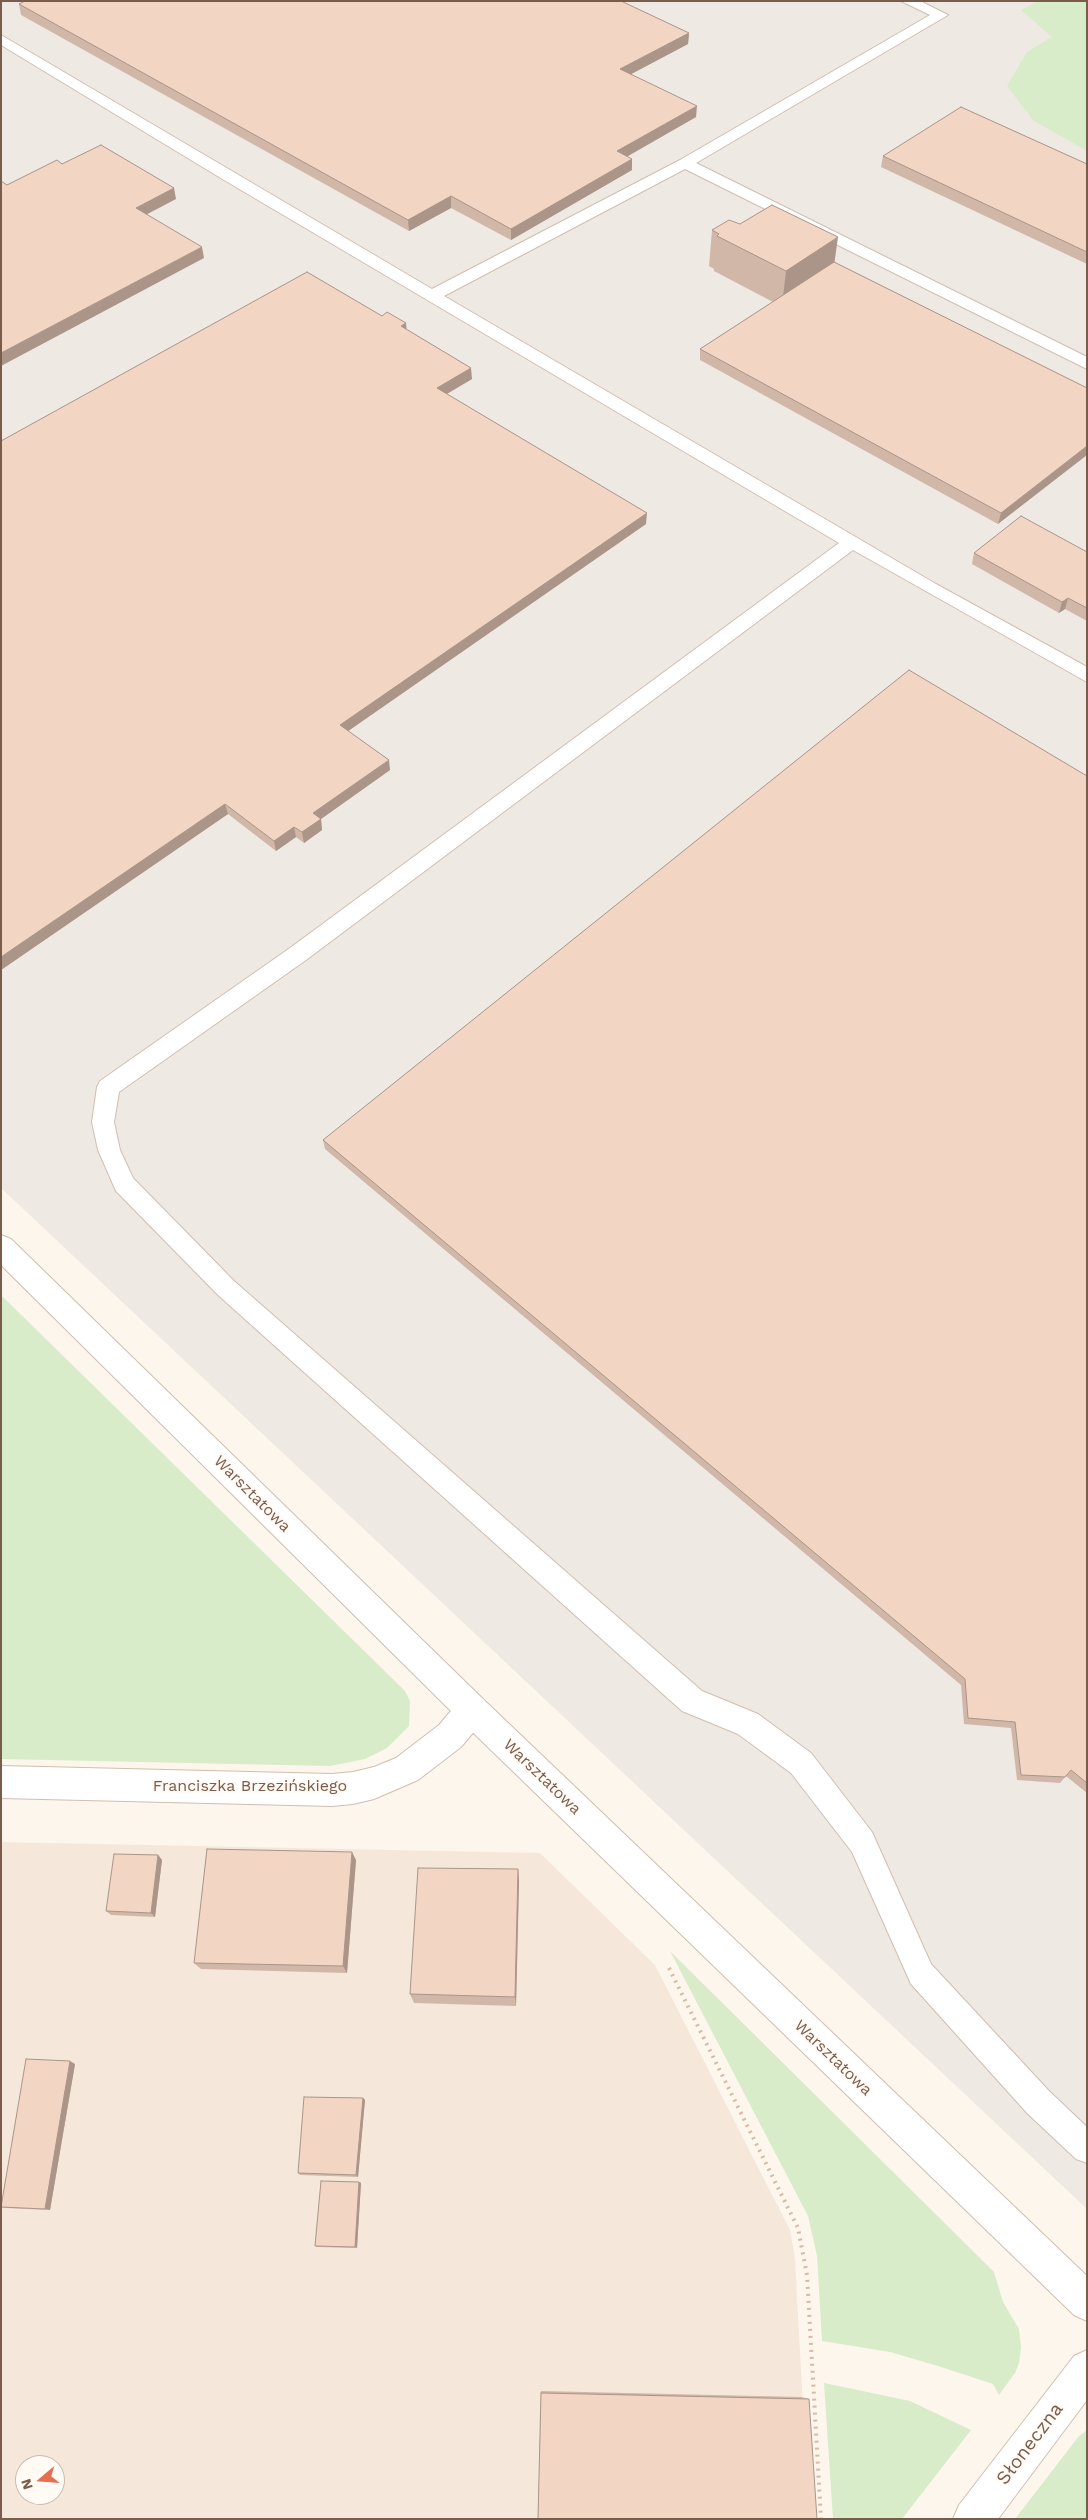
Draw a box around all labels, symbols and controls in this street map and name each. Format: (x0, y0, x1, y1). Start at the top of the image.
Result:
street label: Warsztatowa (210, 1452, 294, 1536)
street label: Warsztatowa (499, 1735, 585, 1819)
street label: Franciszka Brzezińskiego (153, 1776, 347, 1796)
street label: Warsztatowa (790, 2016, 876, 2100)
street label: Słoneczna (992, 2399, 1068, 2489)
north arrow (15, 2455, 65, 2505)
text: N (17, 2477, 36, 2492)

